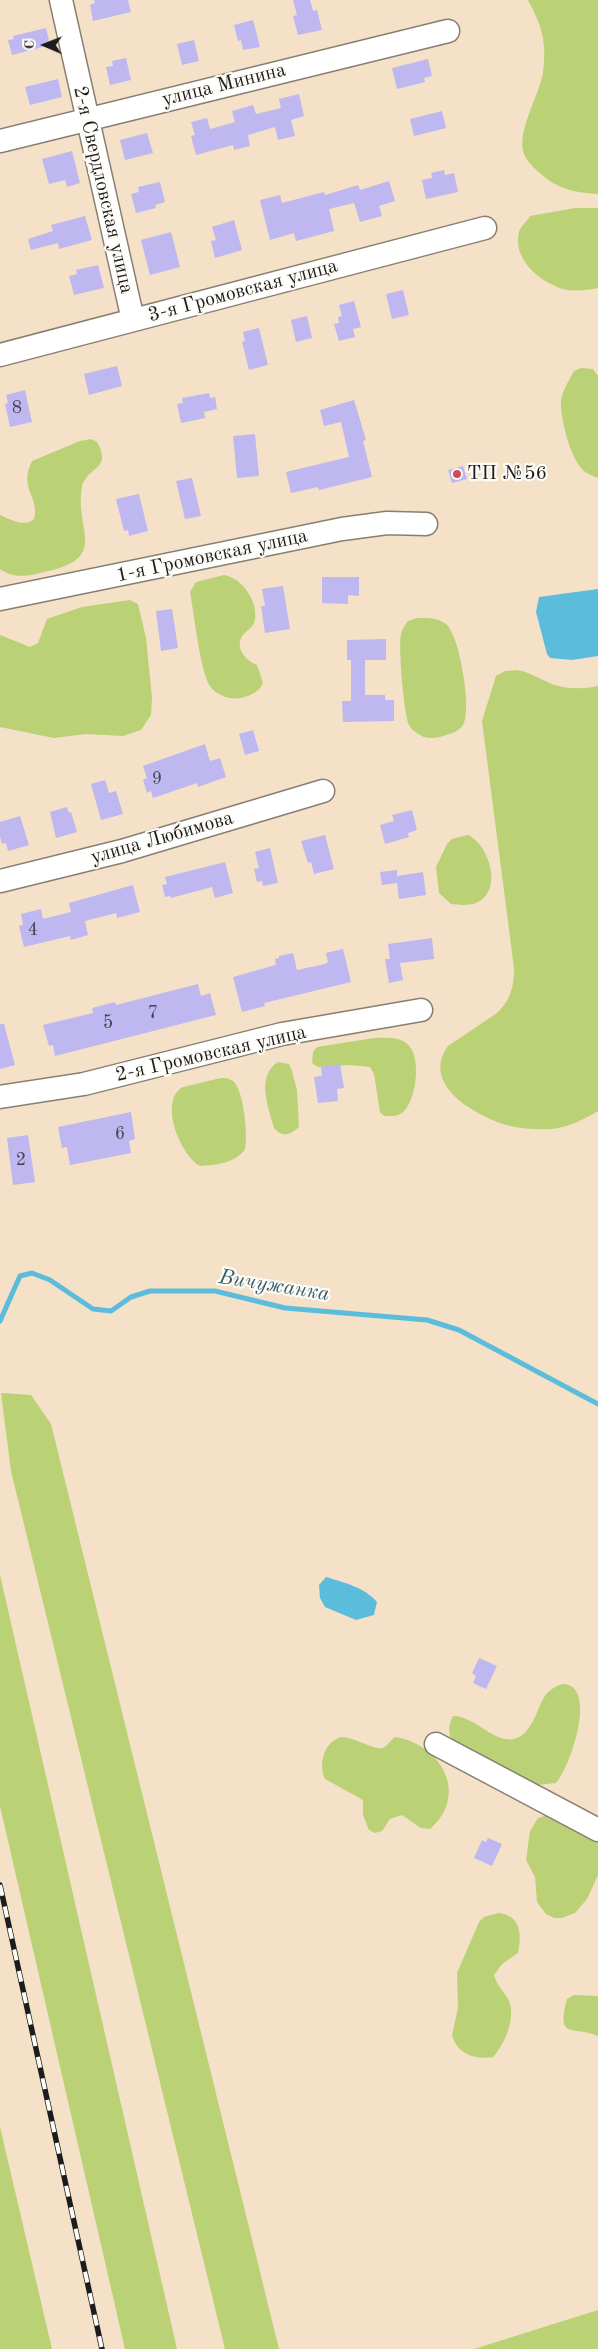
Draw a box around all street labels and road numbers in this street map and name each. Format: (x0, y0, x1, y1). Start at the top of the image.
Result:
street label: улица Минина (160, 58, 288, 112)
street label: 2-я Свердловская улица (67, 84, 139, 296)
street label: 3-я Громовская улица (146, 254, 340, 328)
street label: 1-я Громовская улица (114, 524, 310, 588)
street label: улица Любимова (88, 806, 236, 870)
street label: 2-я Громовская улица (113, 1020, 309, 1088)

